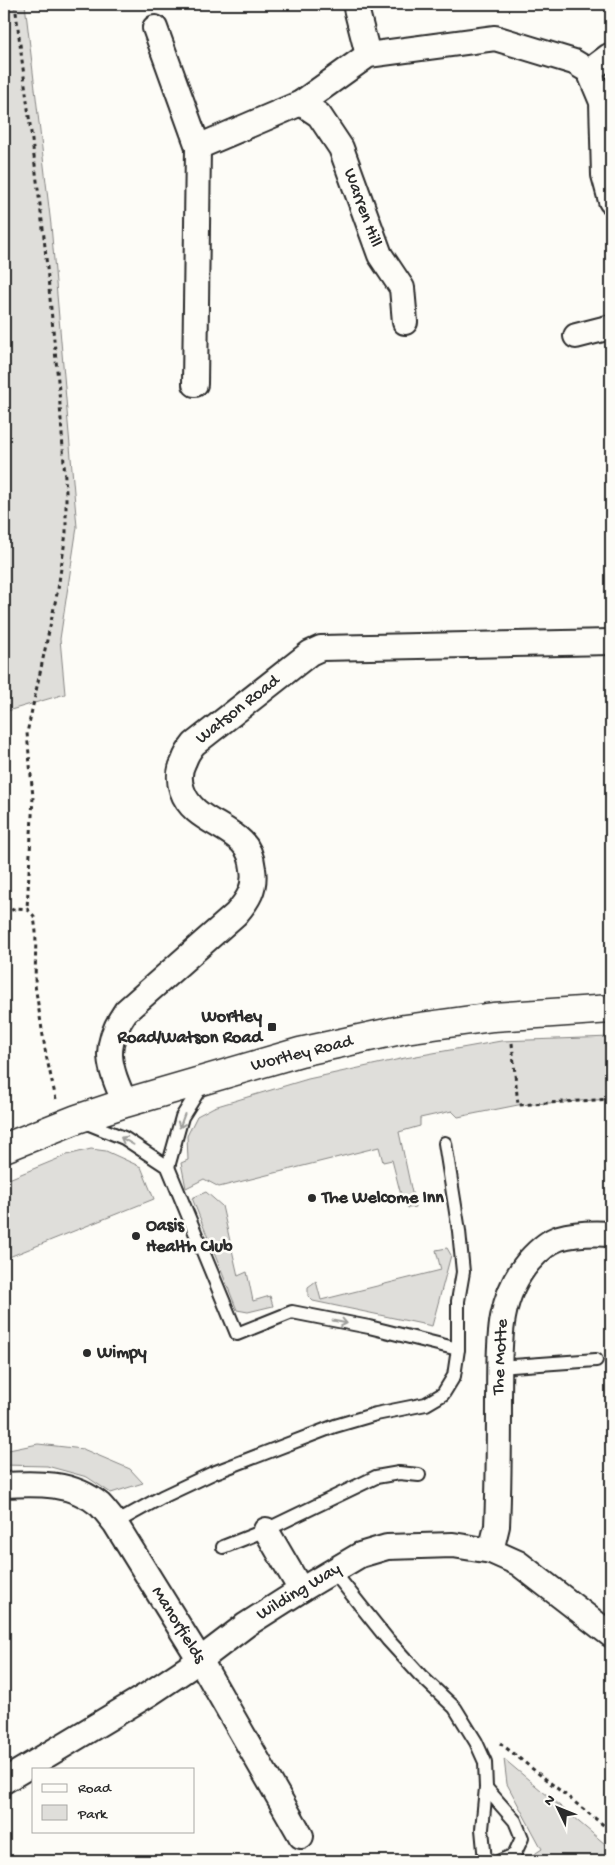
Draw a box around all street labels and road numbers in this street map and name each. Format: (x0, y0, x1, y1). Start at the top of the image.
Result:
street label: Warren Hill (338, 166, 386, 250)
street label: Watson Road (192, 670, 285, 749)
street label: Wortley Road (249, 1031, 356, 1077)
street label: The Motte (488, 1318, 514, 1396)
street label: Wilding Way (253, 1559, 345, 1625)
street label: Manorfields (146, 1583, 211, 1668)

